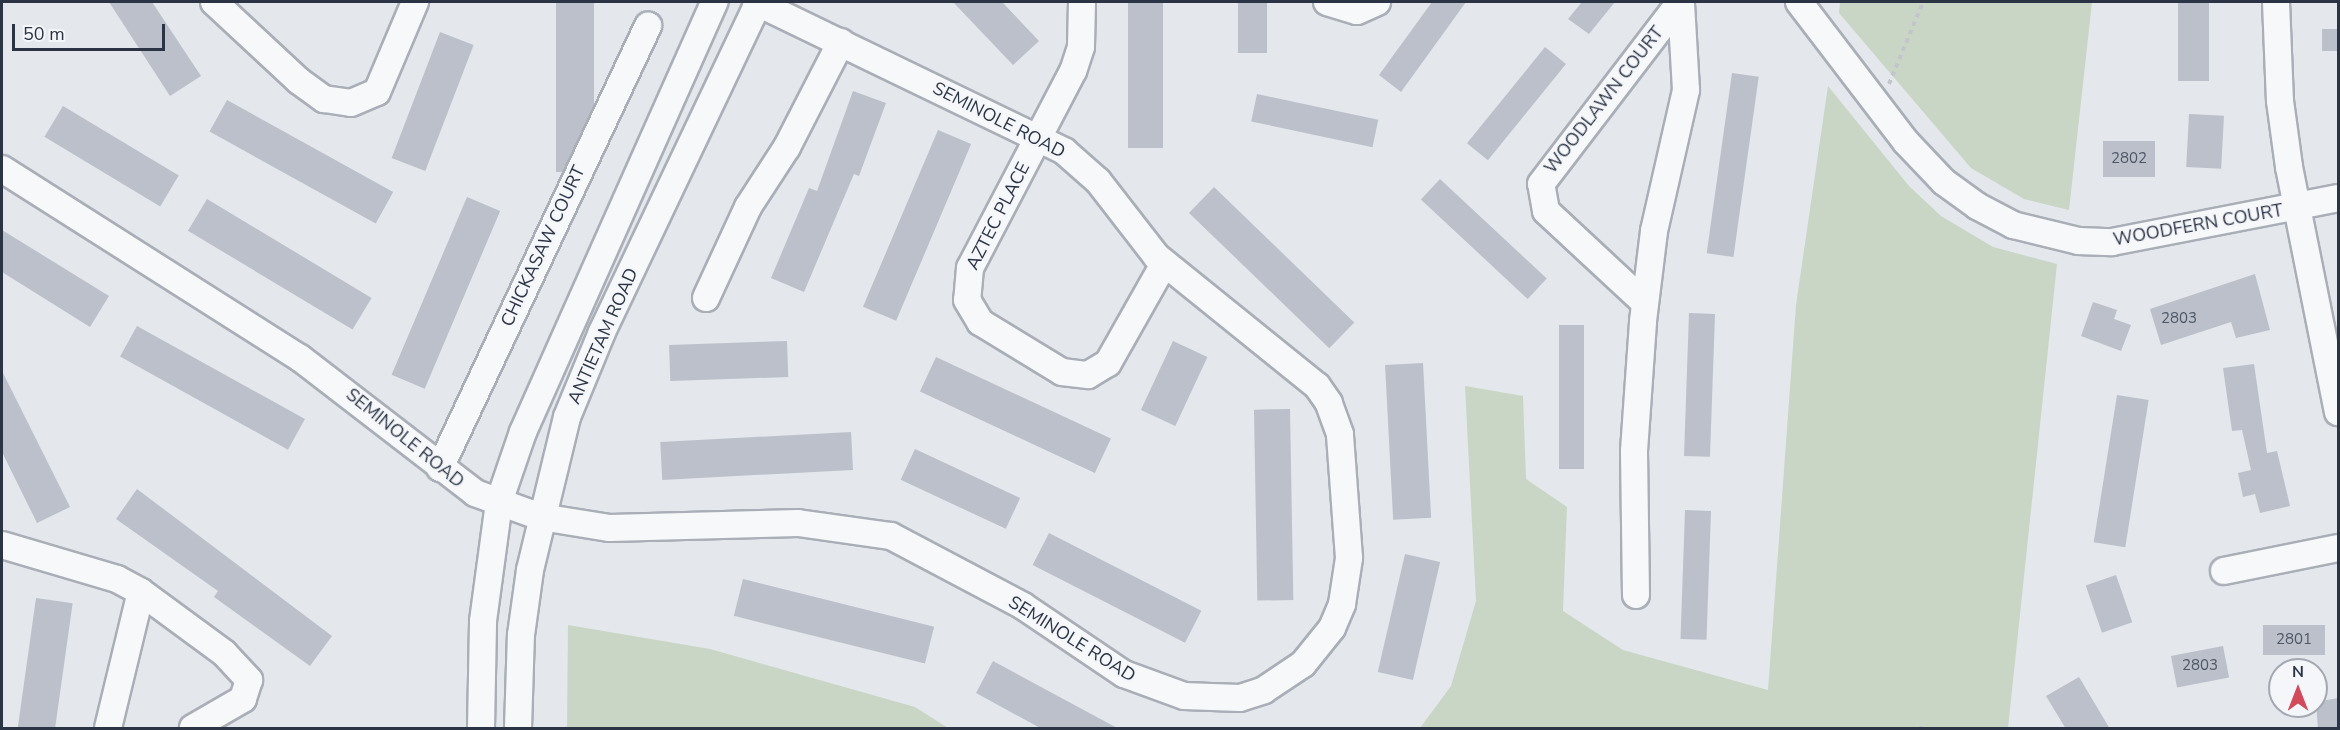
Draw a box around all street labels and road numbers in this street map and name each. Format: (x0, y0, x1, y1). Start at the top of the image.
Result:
street label: WOODLAWN COURT (1540, 22, 1668, 178)
street label: SEMINOLE ROAD (929, 77, 1069, 163)
street label: AZTEC PLACE (962, 159, 1034, 273)
street label: CHICKASAW COURT (496, 162, 590, 330)
street label: WOODFERN COURT (2111, 199, 2285, 251)
street label: ANTIETAM ROAD (563, 265, 643, 407)
street label: SEMINOLE ROAD (342, 384, 468, 492)
street label: SEMINOLE ROAD (1005, 591, 1139, 687)

